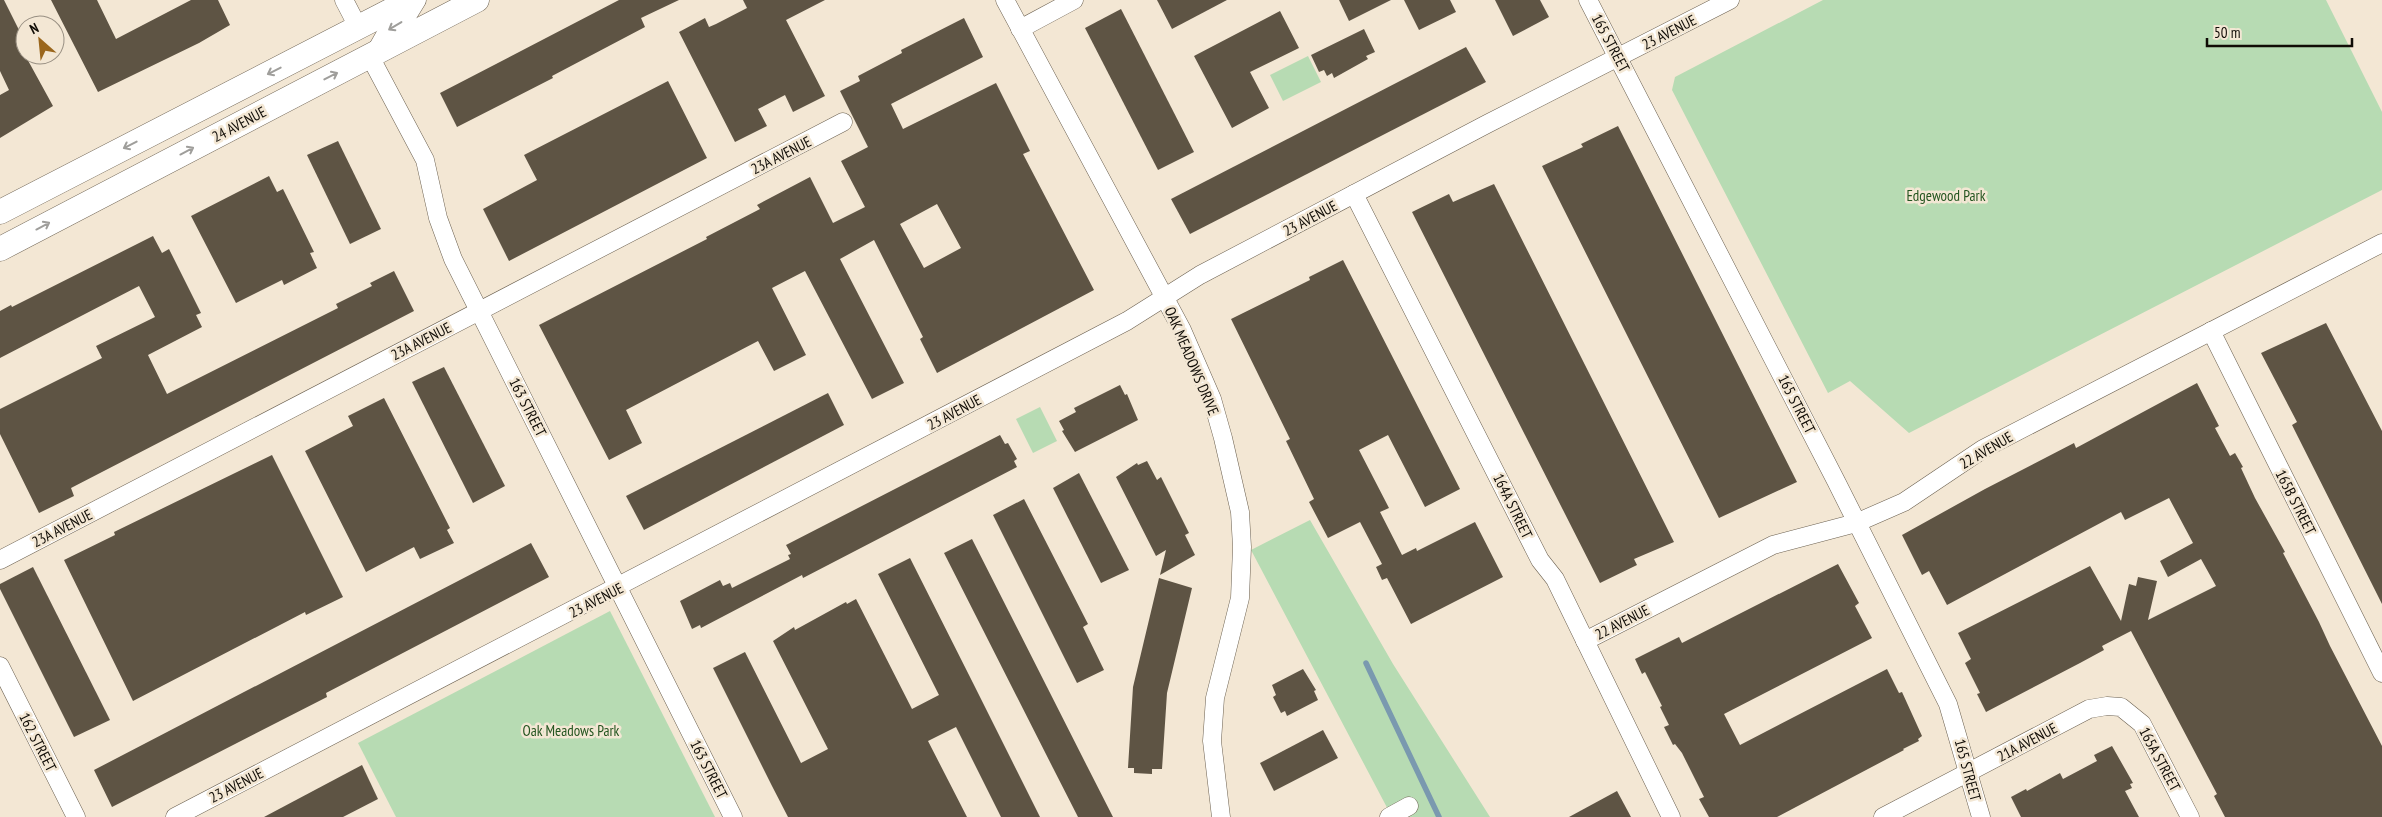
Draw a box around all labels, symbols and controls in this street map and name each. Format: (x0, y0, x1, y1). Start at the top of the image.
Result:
street label: 23 AVENUE (1639, 10, 1699, 54)
street label: 165 STREET (1588, 11, 1634, 76)
north arrow (15, 15, 65, 65)
scale bar (2207, 15, 2352, 47)
text: N (27, 19, 42, 38)
one-way arrow (388, 21, 403, 31)
text: 50 m (2214, 23, 2240, 42)
one-way arrow (267, 66, 282, 76)
one-way arrow (324, 71, 339, 81)
street label: 24 AVENUE (209, 102, 269, 146)
street label: 23A AVENUE (748, 132, 814, 178)
one-way arrow (123, 141, 138, 150)
one-way arrow (180, 146, 195, 156)
park label: Edgewood Park (1906, 186, 1986, 205)
street label: 23 AVENUE (1280, 196, 1340, 240)
one-way arrow (35, 221, 50, 230)
street label: OAK MEADOWS DRIVE (1161, 304, 1223, 418)
street label: 23A AVENUE (388, 318, 454, 364)
street label: 165 STREET (1774, 371, 1820, 437)
street label: 163 STREET (505, 374, 551, 440)
street label: 23 AVENUE (924, 390, 984, 434)
street label: 22 AVENUE (1956, 427, 2016, 473)
street label: 165B STREET (2272, 466, 2321, 538)
street label: 164A STREET (1489, 470, 1537, 542)
street label: 23A AVENUE (29, 505, 95, 551)
street label: 23 AVENUE (566, 578, 626, 622)
street label: 22 AVENUE (1592, 600, 1652, 644)
street label: 162 STREET (15, 709, 61, 775)
street label: 21A AVENUE (1994, 718, 2060, 766)
park label: Oak Meadows Park (523, 721, 620, 740)
street label: 165A STREET (2135, 724, 2185, 795)
street label: 163 STREET (686, 736, 732, 802)
street label: 165 STREET (1951, 737, 1985, 803)
street label: 23 AVENUE (206, 763, 266, 807)

